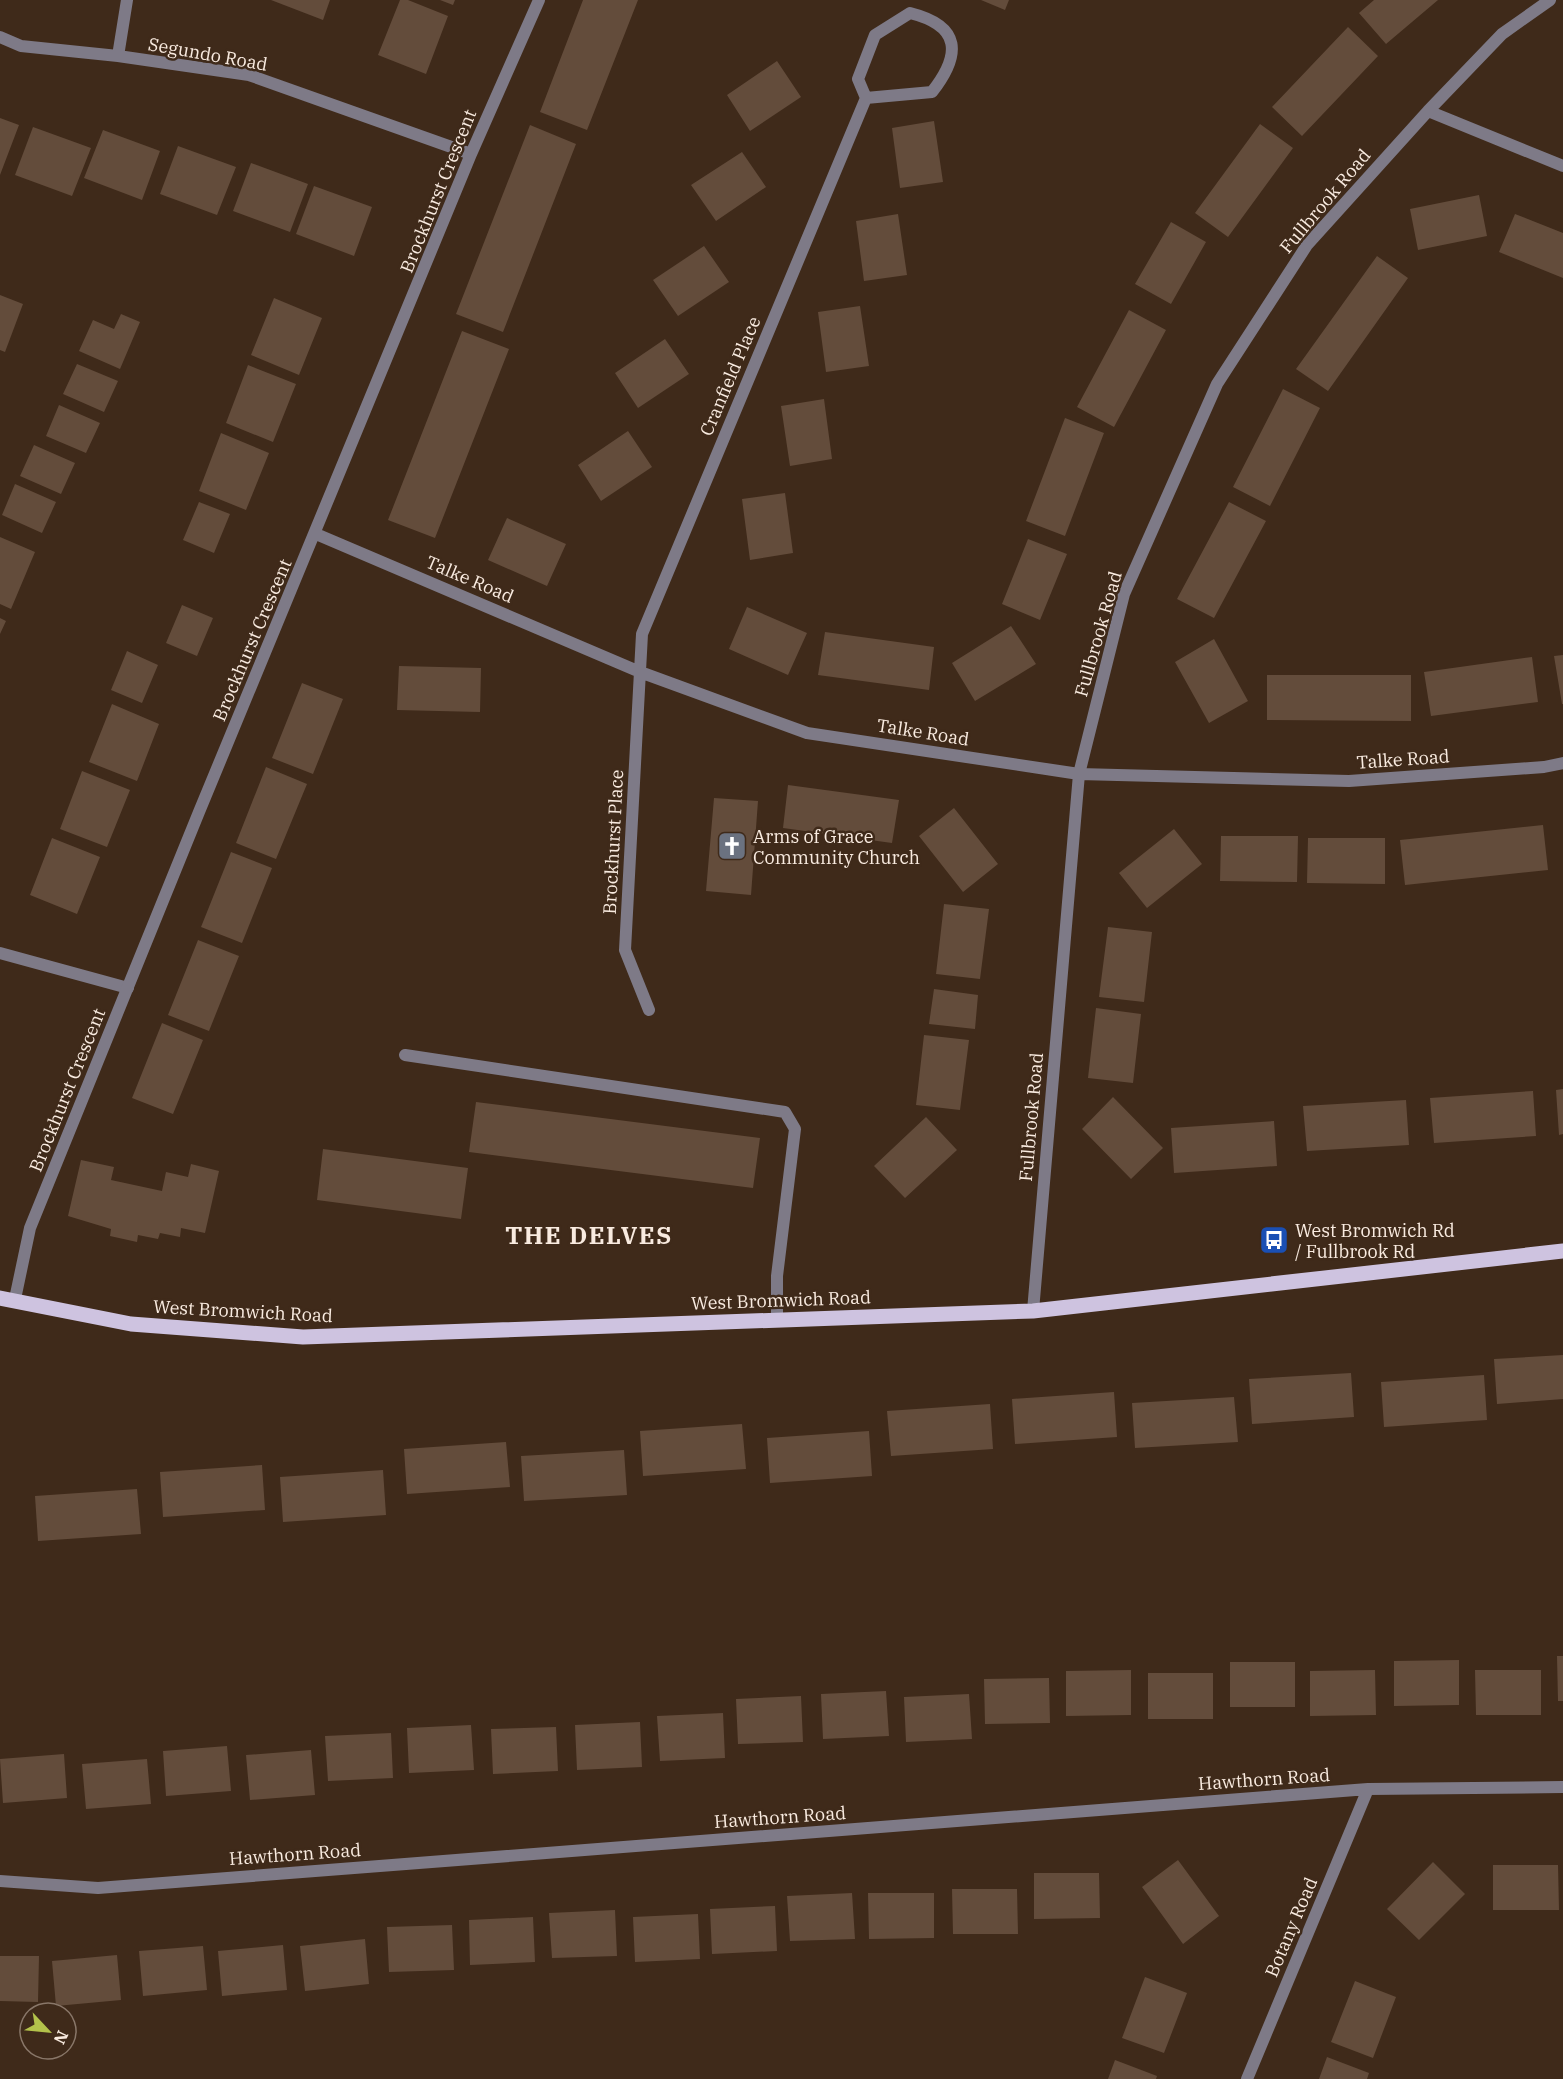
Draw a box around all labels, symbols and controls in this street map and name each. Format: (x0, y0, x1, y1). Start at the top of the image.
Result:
street label: Segundo Road (146, 32, 270, 76)
street label: Brockhurst Crescent (395, 106, 481, 276)
street label: Fullbrook Road (1275, 144, 1375, 258)
street label: Cranfield Place (695, 313, 765, 439)
street label: Talke Road (423, 550, 517, 608)
street label: Brockhurst Crescent (207, 555, 297, 725)
street label: Fullbrook Road (1069, 568, 1127, 699)
street label: Talke Road (875, 713, 971, 751)
street label: Talke Road (1356, 744, 1450, 774)
street label: Brockhurst Place (598, 769, 628, 915)
place label: Arms of Grace Community Church (753, 825, 920, 869)
church icon: Arms of Grace Community Church (716, 830, 748, 862)
street label: Brockhurst Crescent (24, 1005, 110, 1175)
street label: Fullbrook Road (1014, 1051, 1048, 1183)
district label: THE DELVES (505, 1219, 673, 1251)
place label: West Bromwich Rd / Fullbrook Rd (1295, 1219, 1455, 1263)
bus stop icon: West Bromwich Rd / Fullbrook Rd (1258, 1224, 1290, 1256)
street label: West Bromwich Road (691, 1285, 871, 1315)
street label: West Bromwich Road (153, 1295, 333, 1327)
street label: Hawthorn Road (1197, 1763, 1331, 1795)
street label: Hawthorn Road (713, 1801, 847, 1833)
street label: Hawthorn Road (228, 1838, 362, 1870)
street label: Botany Road (1260, 1873, 1322, 1980)
north arrow (18, 2001, 78, 2061)
text: N (50, 2028, 73, 2048)

